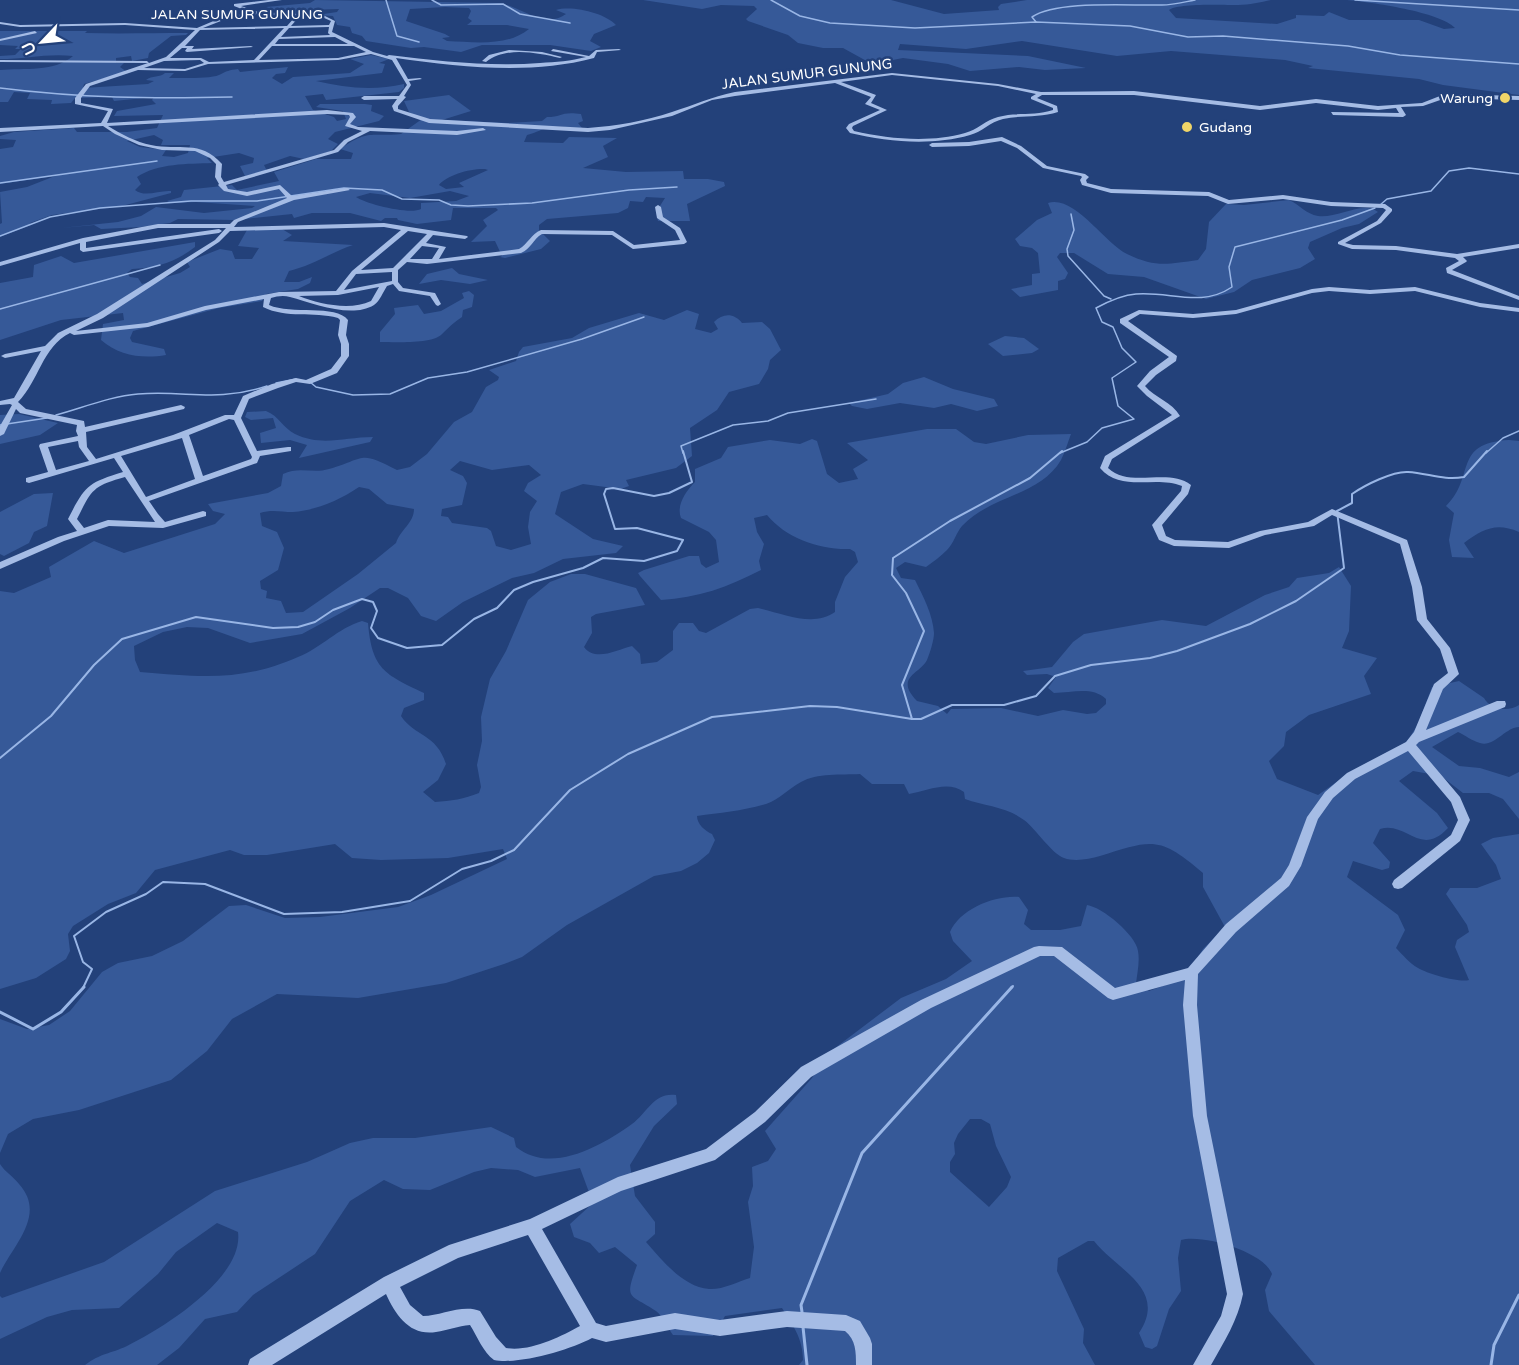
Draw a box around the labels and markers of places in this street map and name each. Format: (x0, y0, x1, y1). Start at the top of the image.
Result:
place label: Warung (1440, 90, 1493, 107)
marker: Warung (1498, 91, 1512, 105)
place label: Gudang (1199, 119, 1252, 136)
marker: Gudang (1180, 120, 1194, 134)

